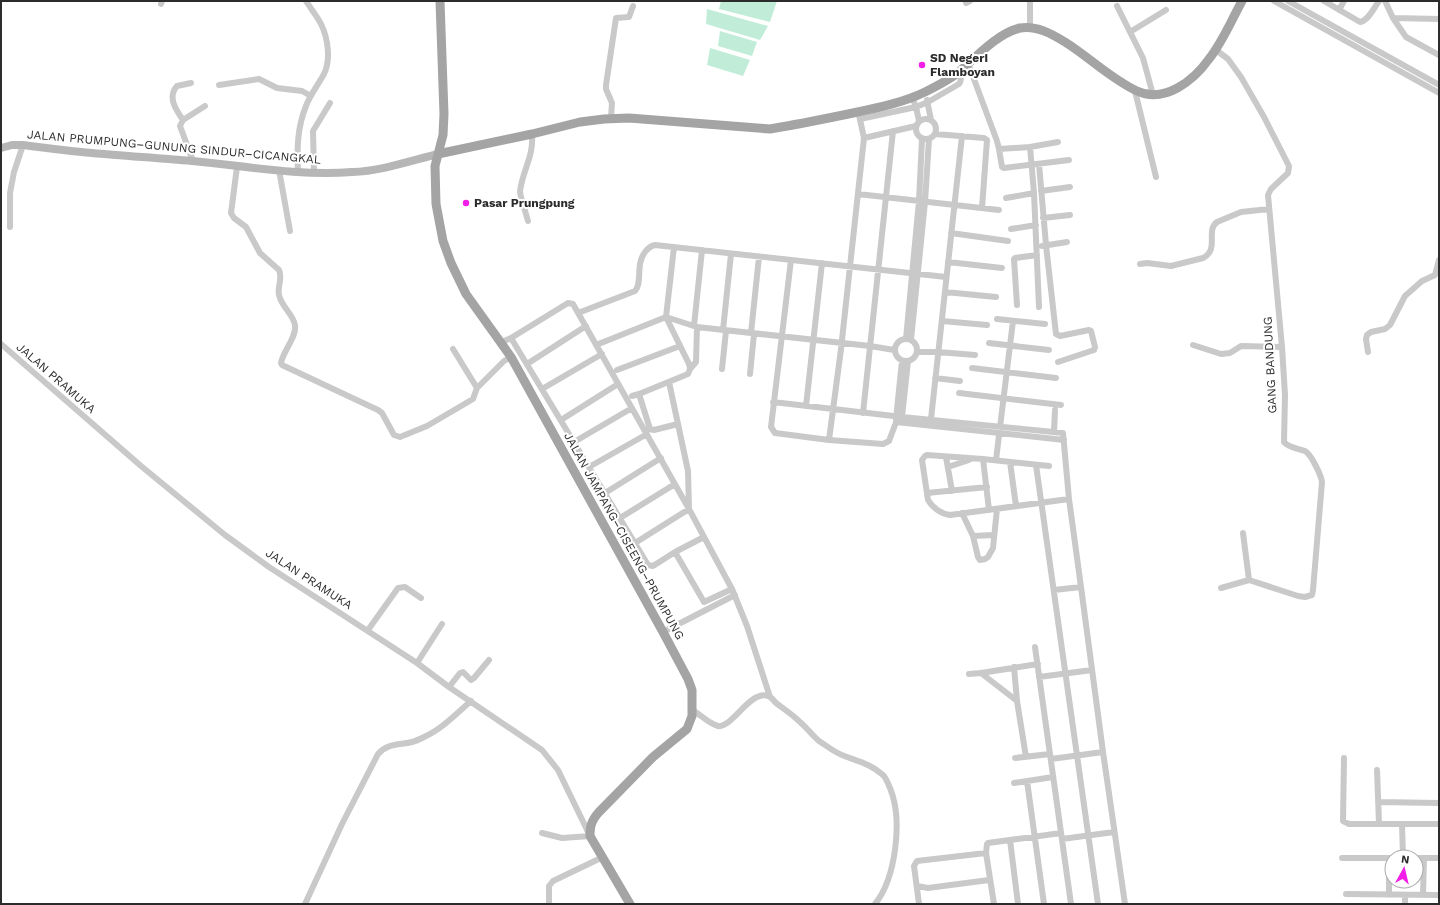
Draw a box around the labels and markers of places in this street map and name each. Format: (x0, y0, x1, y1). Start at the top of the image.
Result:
place label: SD Negeri Flamboyan (930, 51, 995, 79)
marker: SD Negeri Flamboyan (917, 60, 927, 70)
place label: Pasar Prungpung (474, 196, 575, 210)
marker: Pasar Prungpung (461, 198, 471, 208)

